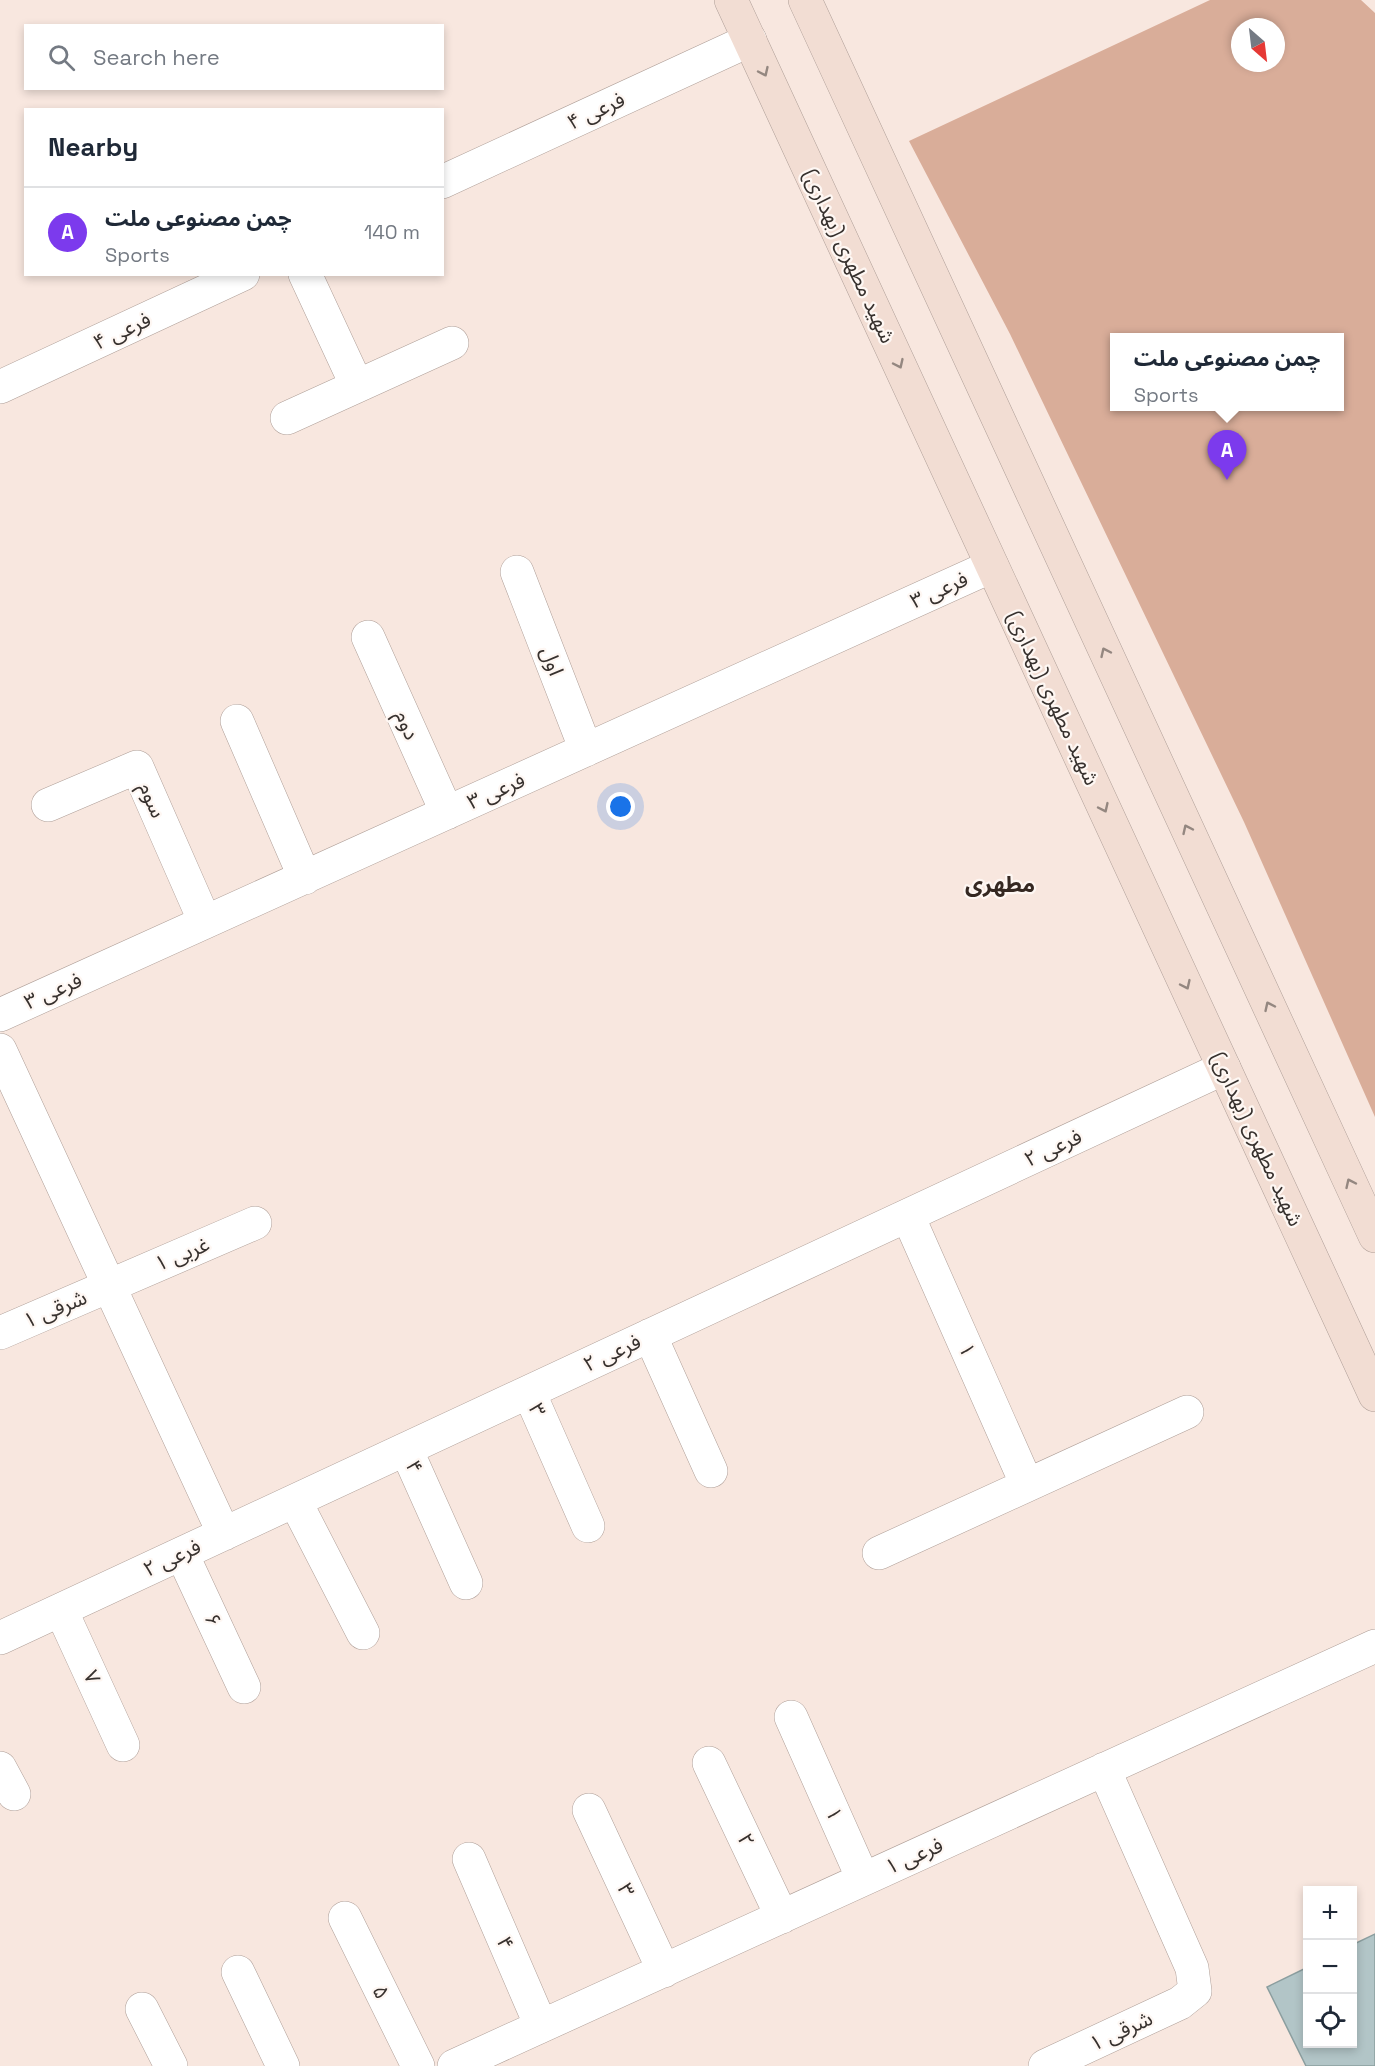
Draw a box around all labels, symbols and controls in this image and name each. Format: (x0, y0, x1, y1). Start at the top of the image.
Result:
north arrow (1231, 18, 1285, 72)
search box (24, 24, 444, 90)
icon: search (45, 41, 78, 74)
text: Search here (93, 43, 220, 71)
one-way arrow (757, 66, 769, 77)
street label: فرعی ۴ (563, 86, 629, 136)
text: Nearby (48, 130, 138, 164)
street label: شهید مطهری (بهداری) (797, 164, 902, 347)
text: چمن مصنوعی ملت (105, 204, 292, 232)
text: A (61, 219, 74, 245)
text: 140 m (364, 219, 420, 245)
text: Sports (105, 242, 170, 268)
street label: فرعی ۴ (89, 306, 155, 356)
popup (1110, 333, 1344, 411)
text: چمن مصنوعی ملت (1134, 344, 1320, 372)
one-way arrow (892, 357, 904, 368)
text: Sports (1134, 382, 1198, 408)
pin: A (1208, 430, 1246, 480)
street label: فرعی ۳ (906, 565, 972, 614)
street label: شهید مطهری (بهداری) (1001, 606, 1106, 789)
street label: اول (535, 642, 570, 679)
one-way arrow (1101, 647, 1113, 658)
street label: دوم (386, 706, 426, 745)
street label: فرعی ۳ (463, 766, 529, 815)
street label: سوم (130, 778, 172, 823)
your location (606, 792, 635, 821)
one-way arrow (1097, 801, 1109, 812)
one-way arrow (1182, 824, 1194, 835)
district label: مطهری (965, 870, 1035, 898)
street label: فرعی ۳ (20, 966, 86, 1015)
one-way arrow (1178, 978, 1190, 989)
one-way arrow (1264, 1001, 1276, 1012)
street label: شهید مطهری (بهداری) (1205, 1047, 1310, 1230)
street label: فرعی ۲ (1020, 1123, 1086, 1173)
one-way arrow (1346, 1179, 1358, 1190)
street label: ۱ غربی (150, 1230, 213, 1277)
street label: ۱ شرقی (19, 1283, 91, 1334)
street label: فرعی ۲ (579, 1328, 645, 1378)
street label: ۱ (953, 1339, 982, 1361)
street label: ۳ (523, 1399, 552, 1421)
street label: ۴ (400, 1456, 429, 1478)
street label: فرعی ۲ (139, 1533, 205, 1583)
street label: ۶ (199, 1609, 228, 1631)
street label: ۷ (78, 1666, 107, 1688)
street label: ۱ (820, 1803, 849, 1825)
street label: ۲ (732, 1829, 761, 1851)
street label: فرعی ۱ (881, 1831, 947, 1880)
street label: ۳ (612, 1879, 641, 1901)
map controls (1303, 1886, 1357, 2048)
button: + (1303, 1886, 1357, 1940)
street label: ۴ (491, 1932, 520, 1954)
button: − (1303, 1940, 1357, 1994)
street label: ۵ (367, 1980, 396, 2003)
button: locate (1303, 1994, 1357, 2048)
street label: ۱ شرقی (1085, 2004, 1157, 2057)

